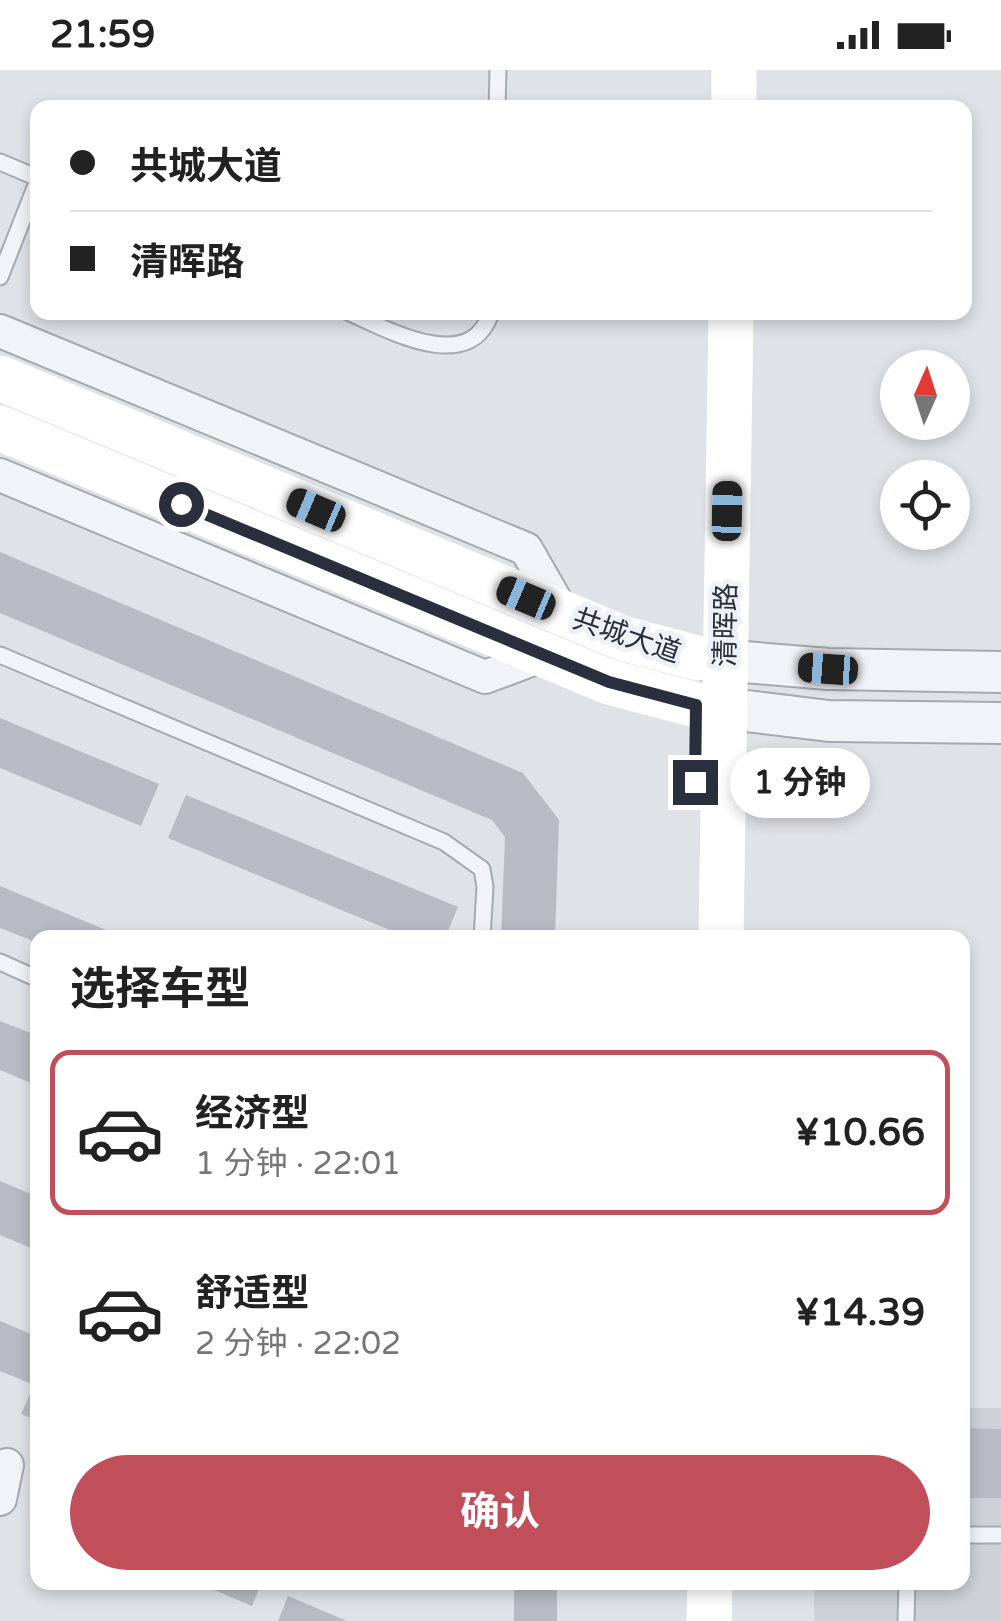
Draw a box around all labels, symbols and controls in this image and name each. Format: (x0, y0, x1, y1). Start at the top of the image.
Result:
text: 21:59 (50, 12, 155, 58)
text: 共城大道 (130, 144, 282, 190)
text: 清晖路 (130, 240, 244, 286)
north arrow (880, 350, 970, 440)
map controls (880, 350, 970, 550)
button: locate (880, 460, 970, 550)
car (711, 481, 743, 541)
route start (159, 482, 204, 527)
car (283, 484, 349, 536)
car (493, 572, 559, 624)
street label: 清晖路 (708, 583, 744, 667)
street label: 共城大道 (568, 602, 685, 670)
car (797, 652, 859, 686)
callout: 1 分钟 (730, 747, 870, 817)
route end (673, 760, 718, 805)
text: 1 分钟 (754, 764, 846, 802)
text: 选择车型 (70, 963, 250, 1017)
icon: car (75, 1088, 165, 1178)
text: 经济型 (195, 1091, 309, 1137)
text: ¥10.66 (795, 1110, 925, 1156)
text: 1 分钟 · 22:01 (195, 1145, 401, 1183)
icon: car (75, 1268, 165, 1358)
text: 舒适型 (195, 1271, 309, 1317)
text: ¥14.39 (795, 1290, 925, 1336)
text: 2 分钟 · 22:02 (195, 1325, 401, 1363)
button: 确认 (70, 1455, 930, 1570)

